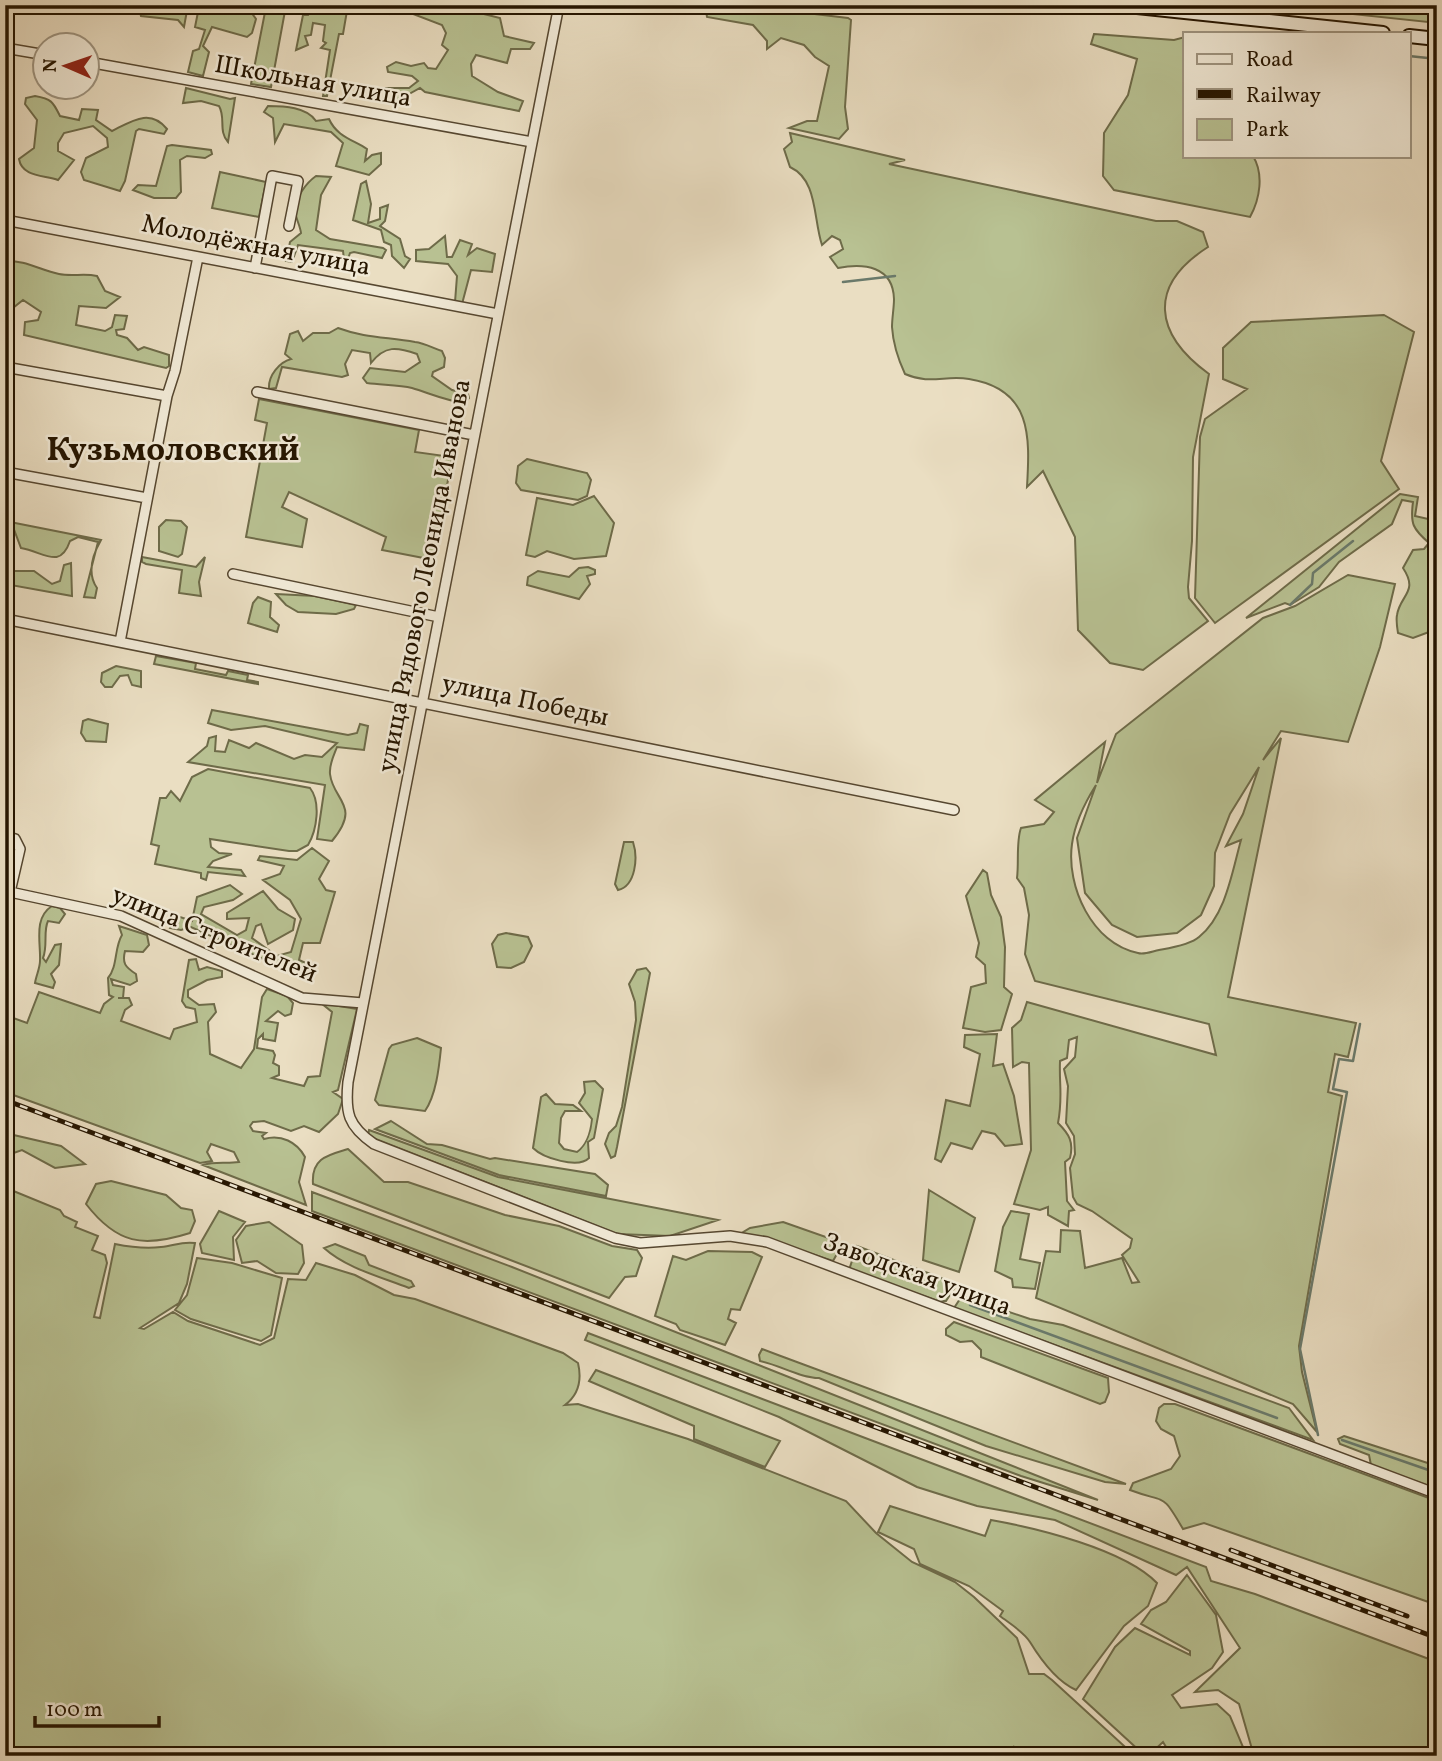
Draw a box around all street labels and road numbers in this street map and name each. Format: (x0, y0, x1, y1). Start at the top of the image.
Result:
street label: Школьная улица (212, 47, 414, 117)
street label: Молодёжная улица (139, 206, 373, 286)
street label: улица Рядового Леонида Иванова (369, 376, 481, 776)
street label: улица Победы (438, 666, 612, 736)
street label: улица Строителей (106, 877, 322, 993)
street label: Заводская улица (818, 1224, 1016, 1326)

